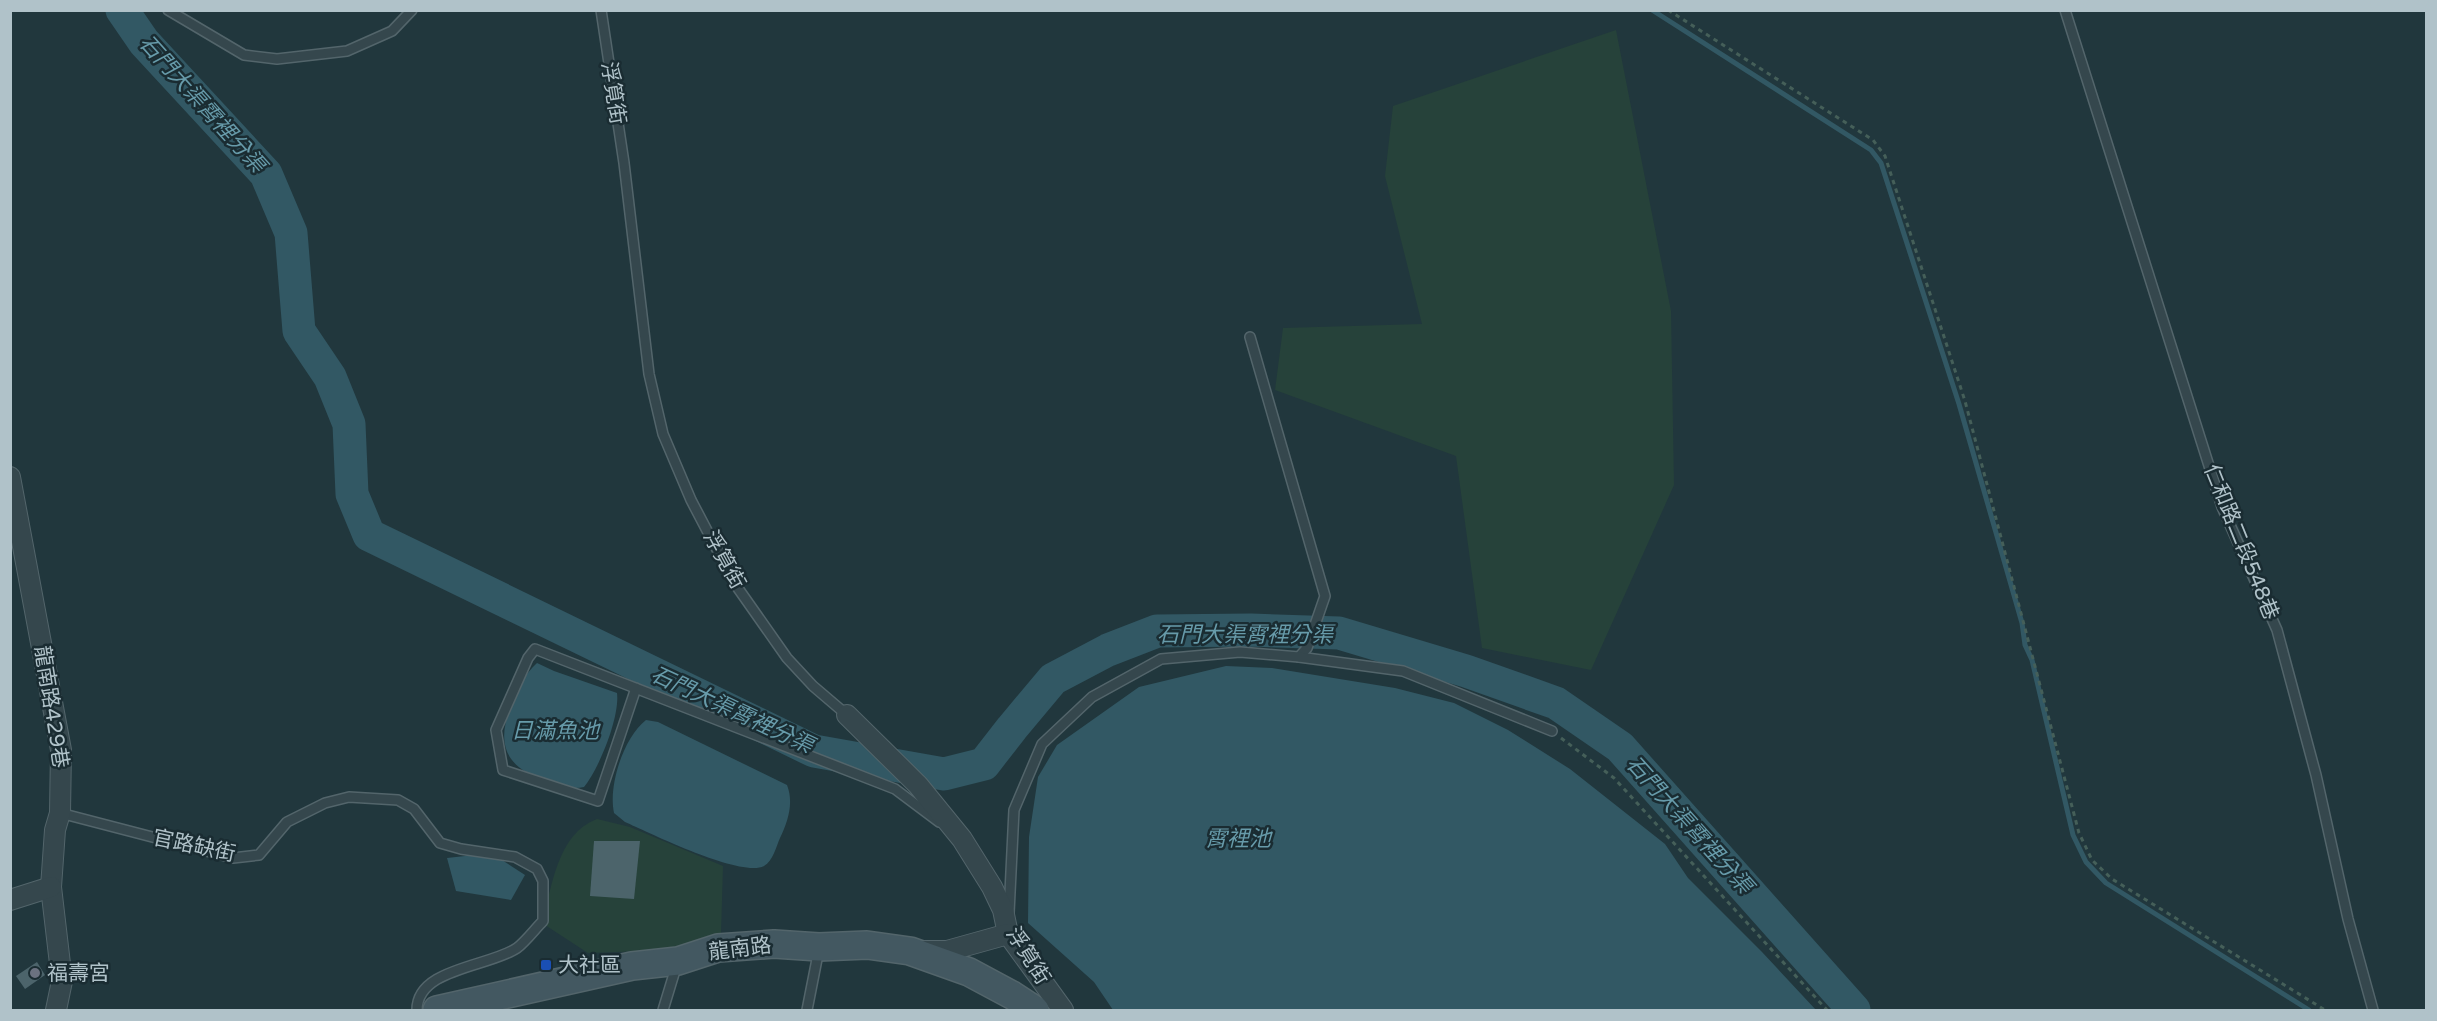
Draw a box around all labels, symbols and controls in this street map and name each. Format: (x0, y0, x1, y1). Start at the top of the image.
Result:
water label: 石門大渠霄裡分渠 (133, 30, 273, 180)
street label: 浮筧街 (596, 60, 630, 126)
street label: 仁和路二段548巷 (2198, 461, 2284, 623)
street label: 浮筧街 (698, 526, 750, 594)
water label: 石門大渠霄裡分渠 (1157, 622, 1336, 648)
street label: 龍南路429巷 (29, 644, 73, 770)
water label: 石門大渠霄裡分渠 (647, 661, 820, 760)
water label: 日滿魚池 (511, 718, 601, 744)
water label: 石門大渠霄裡分渠 (1620, 751, 1760, 901)
street label: 官路缺街 (150, 825, 238, 867)
water label: 霄裡池 (1205, 826, 1273, 852)
street label: 浮筧街 (1001, 923, 1055, 989)
street label: 龍南路 (707, 933, 773, 965)
place label: 大社區 (558, 953, 621, 978)
marker: 大社區 (539, 958, 553, 972)
place label: 福壽宮 (47, 961, 110, 986)
marker: 福壽宮 (28, 966, 42, 980)

